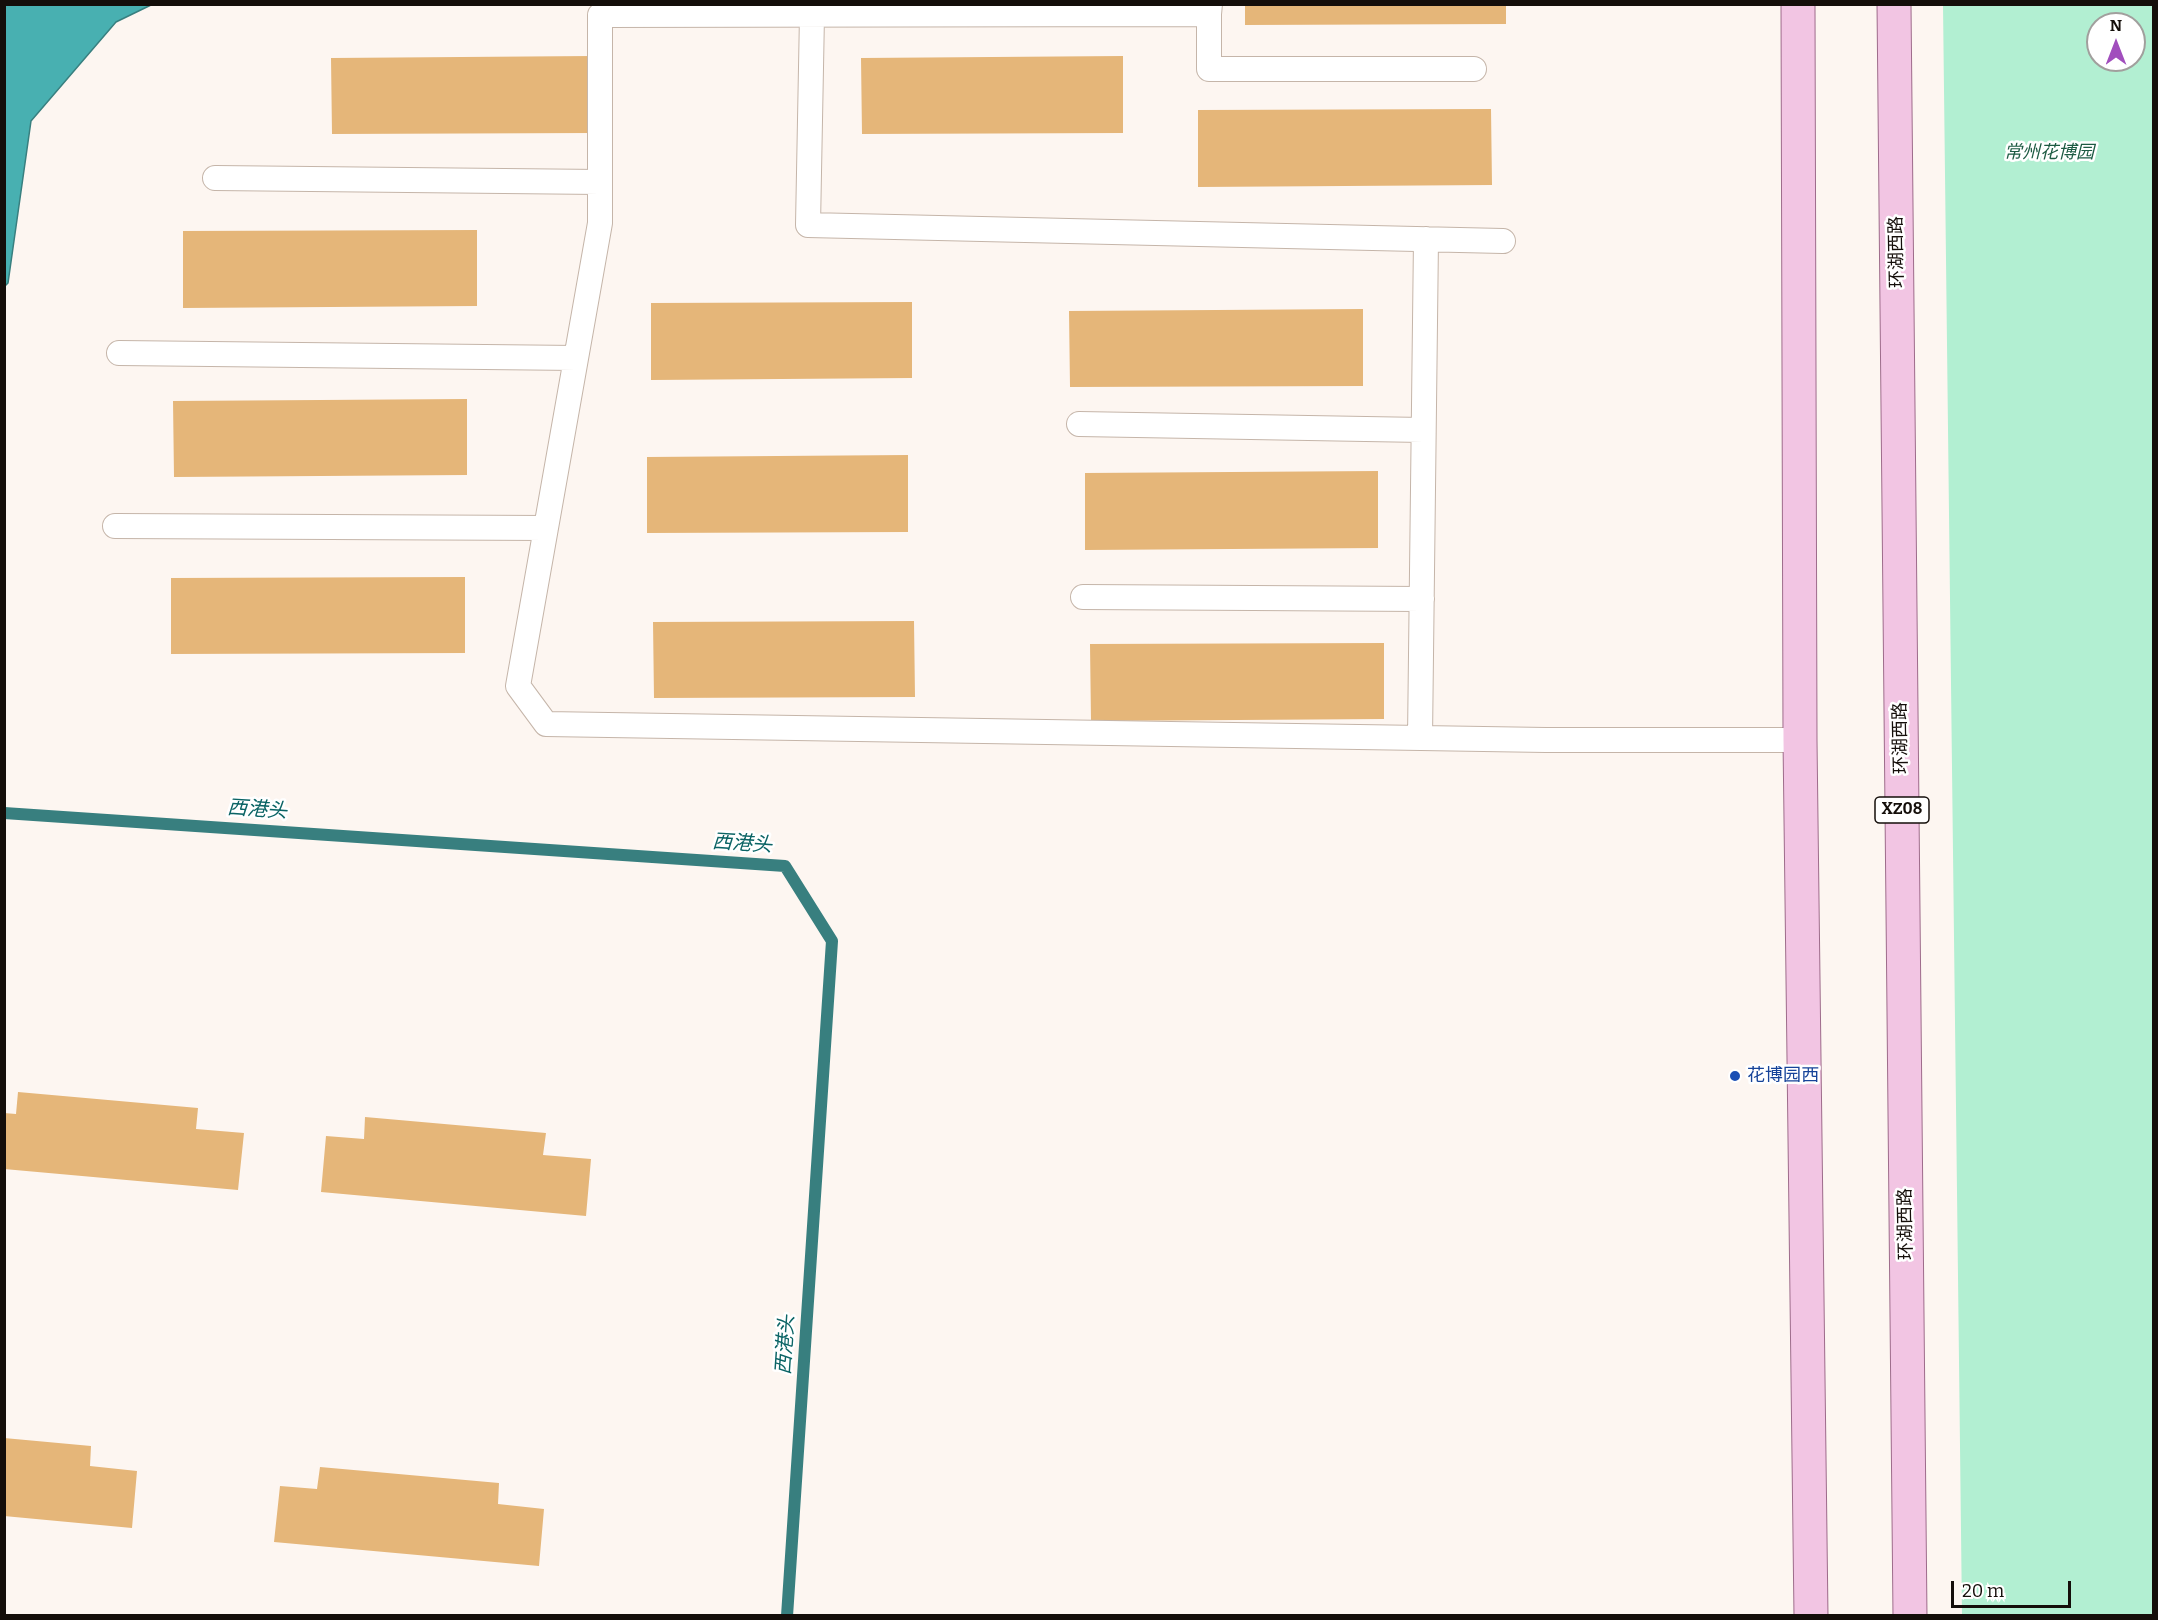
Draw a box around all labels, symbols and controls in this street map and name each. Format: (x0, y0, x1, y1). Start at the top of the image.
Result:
north arrow (2086, 12, 2146, 72)
text: N (2110, 16, 2122, 35)
park label: 常州花博园 (2004, 142, 2094, 164)
street label: 环湖西路 (1886, 216, 1908, 288)
street label: 环湖西路 (1890, 702, 1912, 774)
water label: 西港头 (226, 796, 288, 824)
road number: XZ08 (1875, 797, 1929, 823)
water label: 西港头 (711, 830, 773, 858)
place label: 花博园西 (1747, 1065, 1819, 1087)
marker: 花博园西 (1728, 1069, 1742, 1083)
street label: 环湖西路 (1895, 1188, 1917, 1260)
water label: 西港头 (772, 1314, 800, 1376)
scale bar (1954, 1569, 2074, 1607)
text: 20 m (1962, 1580, 2004, 1602)

